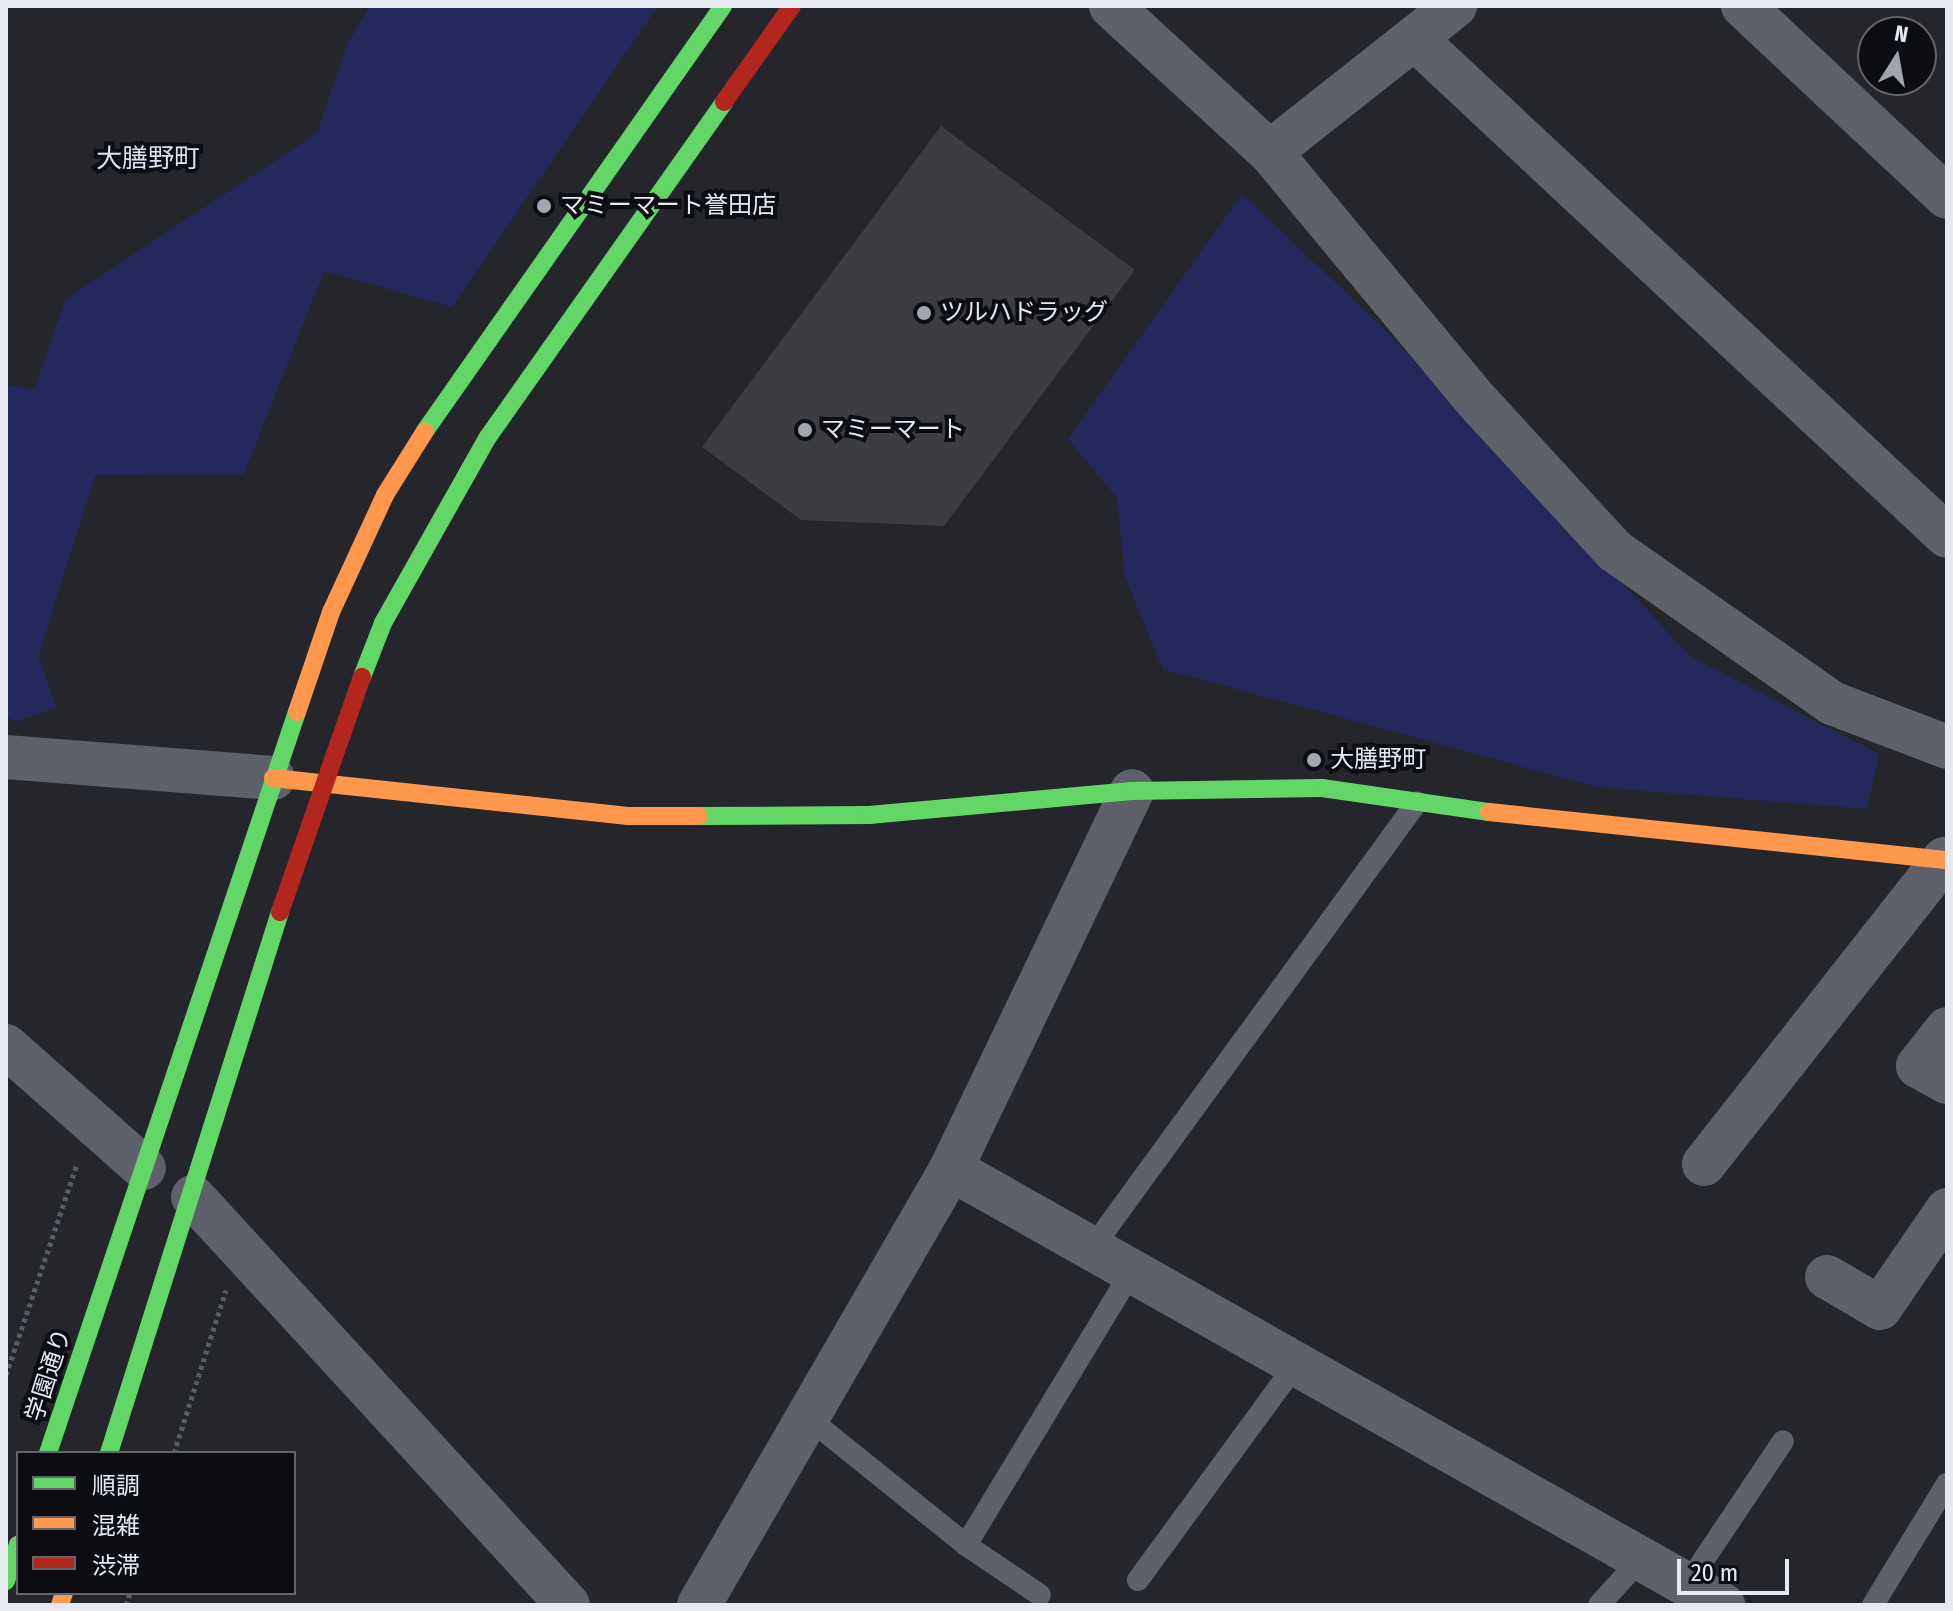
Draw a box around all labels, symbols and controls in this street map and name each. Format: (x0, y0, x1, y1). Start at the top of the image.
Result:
north arrow (1857, 16, 1937, 96)
text: N (1892, 19, 1910, 48)
district label: 大膳野町 (96, 143, 200, 175)
place label: マミーマート誉田店 (560, 192, 776, 220)
marker: マミーマート誉田店 (535, 197, 553, 215)
place label: ツルハドラッグ (940, 299, 1108, 327)
marker: ツルハドラッグ (915, 304, 933, 322)
place label: マミーマート (821, 416, 965, 444)
marker: マミーマート (796, 421, 814, 439)
place label: 大膳野町 (1330, 746, 1426, 774)
marker: 大膳野町 (1305, 751, 1323, 769)
street label: 学園通り (20, 1325, 78, 1425)
legend (16, 1451, 296, 1595)
text: 順調 (92, 1472, 140, 1500)
text: 混雑 (92, 1512, 140, 1540)
scale bar (1681, 1543, 1793, 1593)
text: 渋滞 (92, 1552, 140, 1580)
text: 20 m (1691, 1559, 1738, 1587)

